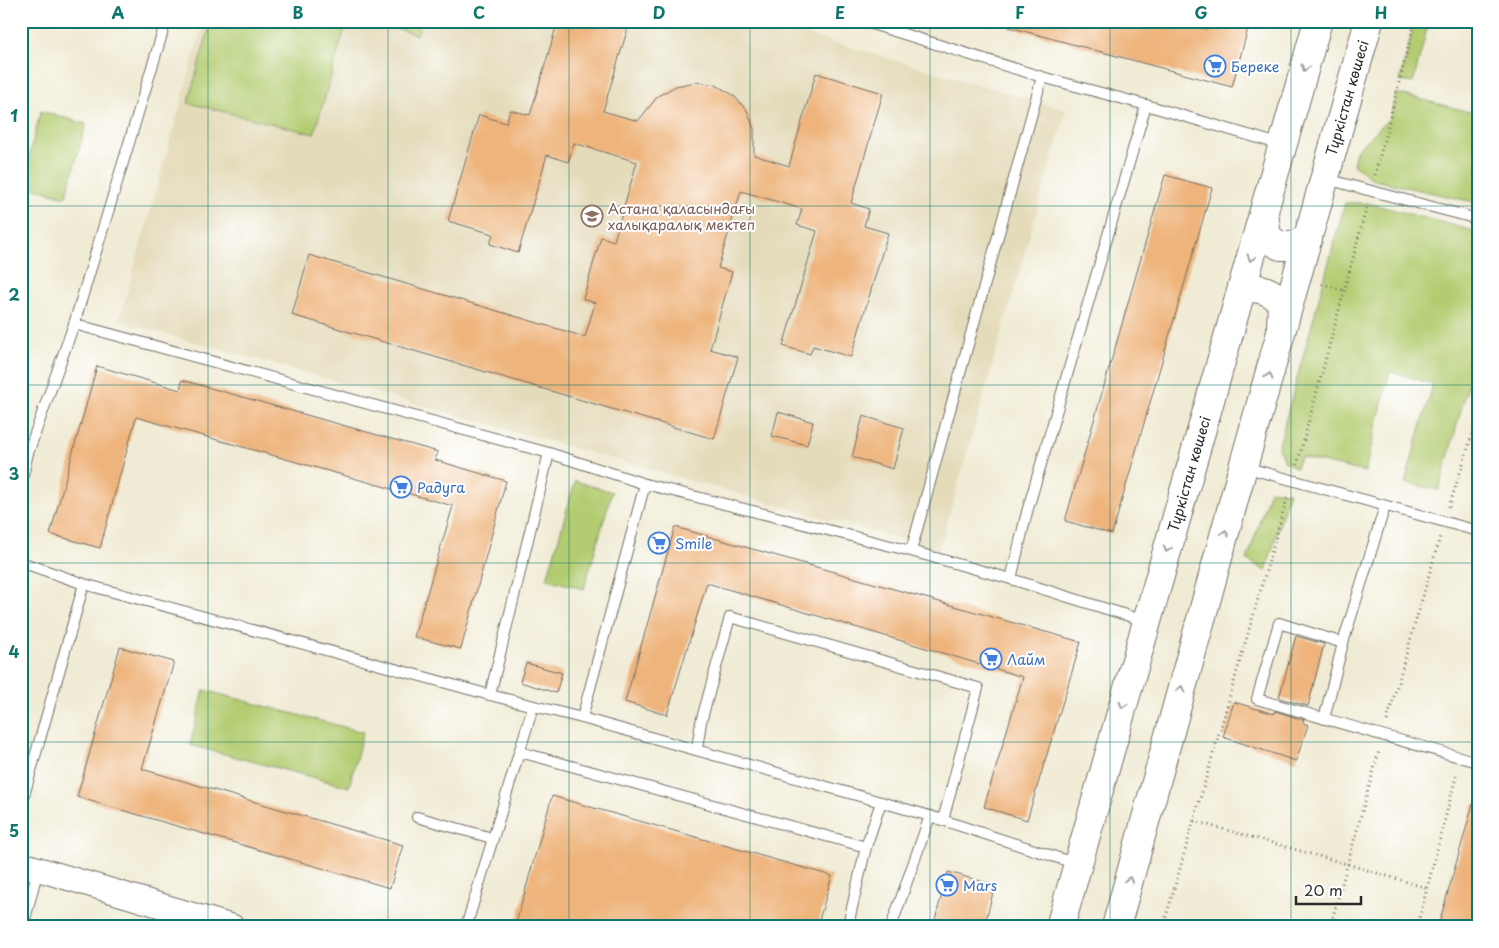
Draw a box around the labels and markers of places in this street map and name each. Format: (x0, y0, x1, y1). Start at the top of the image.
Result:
supermarket icon: Береке (1203, 54, 1227, 78)
place label: Береке (1231, 56, 1280, 77)
place label: Астана қаласындағы халықаралық мектеп (608, 198, 755, 235)
school or university icon: Астана қаласындағы халықаралық мектеп (580, 204, 604, 228)
supermarket icon: Радуга (389, 475, 413, 499)
place label: Радуга (417, 477, 465, 498)
supermarket icon: Smile (647, 531, 671, 555)
place label: Smile (675, 533, 713, 554)
supermarket icon: Лайм (979, 647, 1003, 671)
place label: Лайм (1007, 649, 1045, 670)
supermarket icon: Mars (935, 873, 959, 897)
place label: Mars (963, 875, 997, 896)

